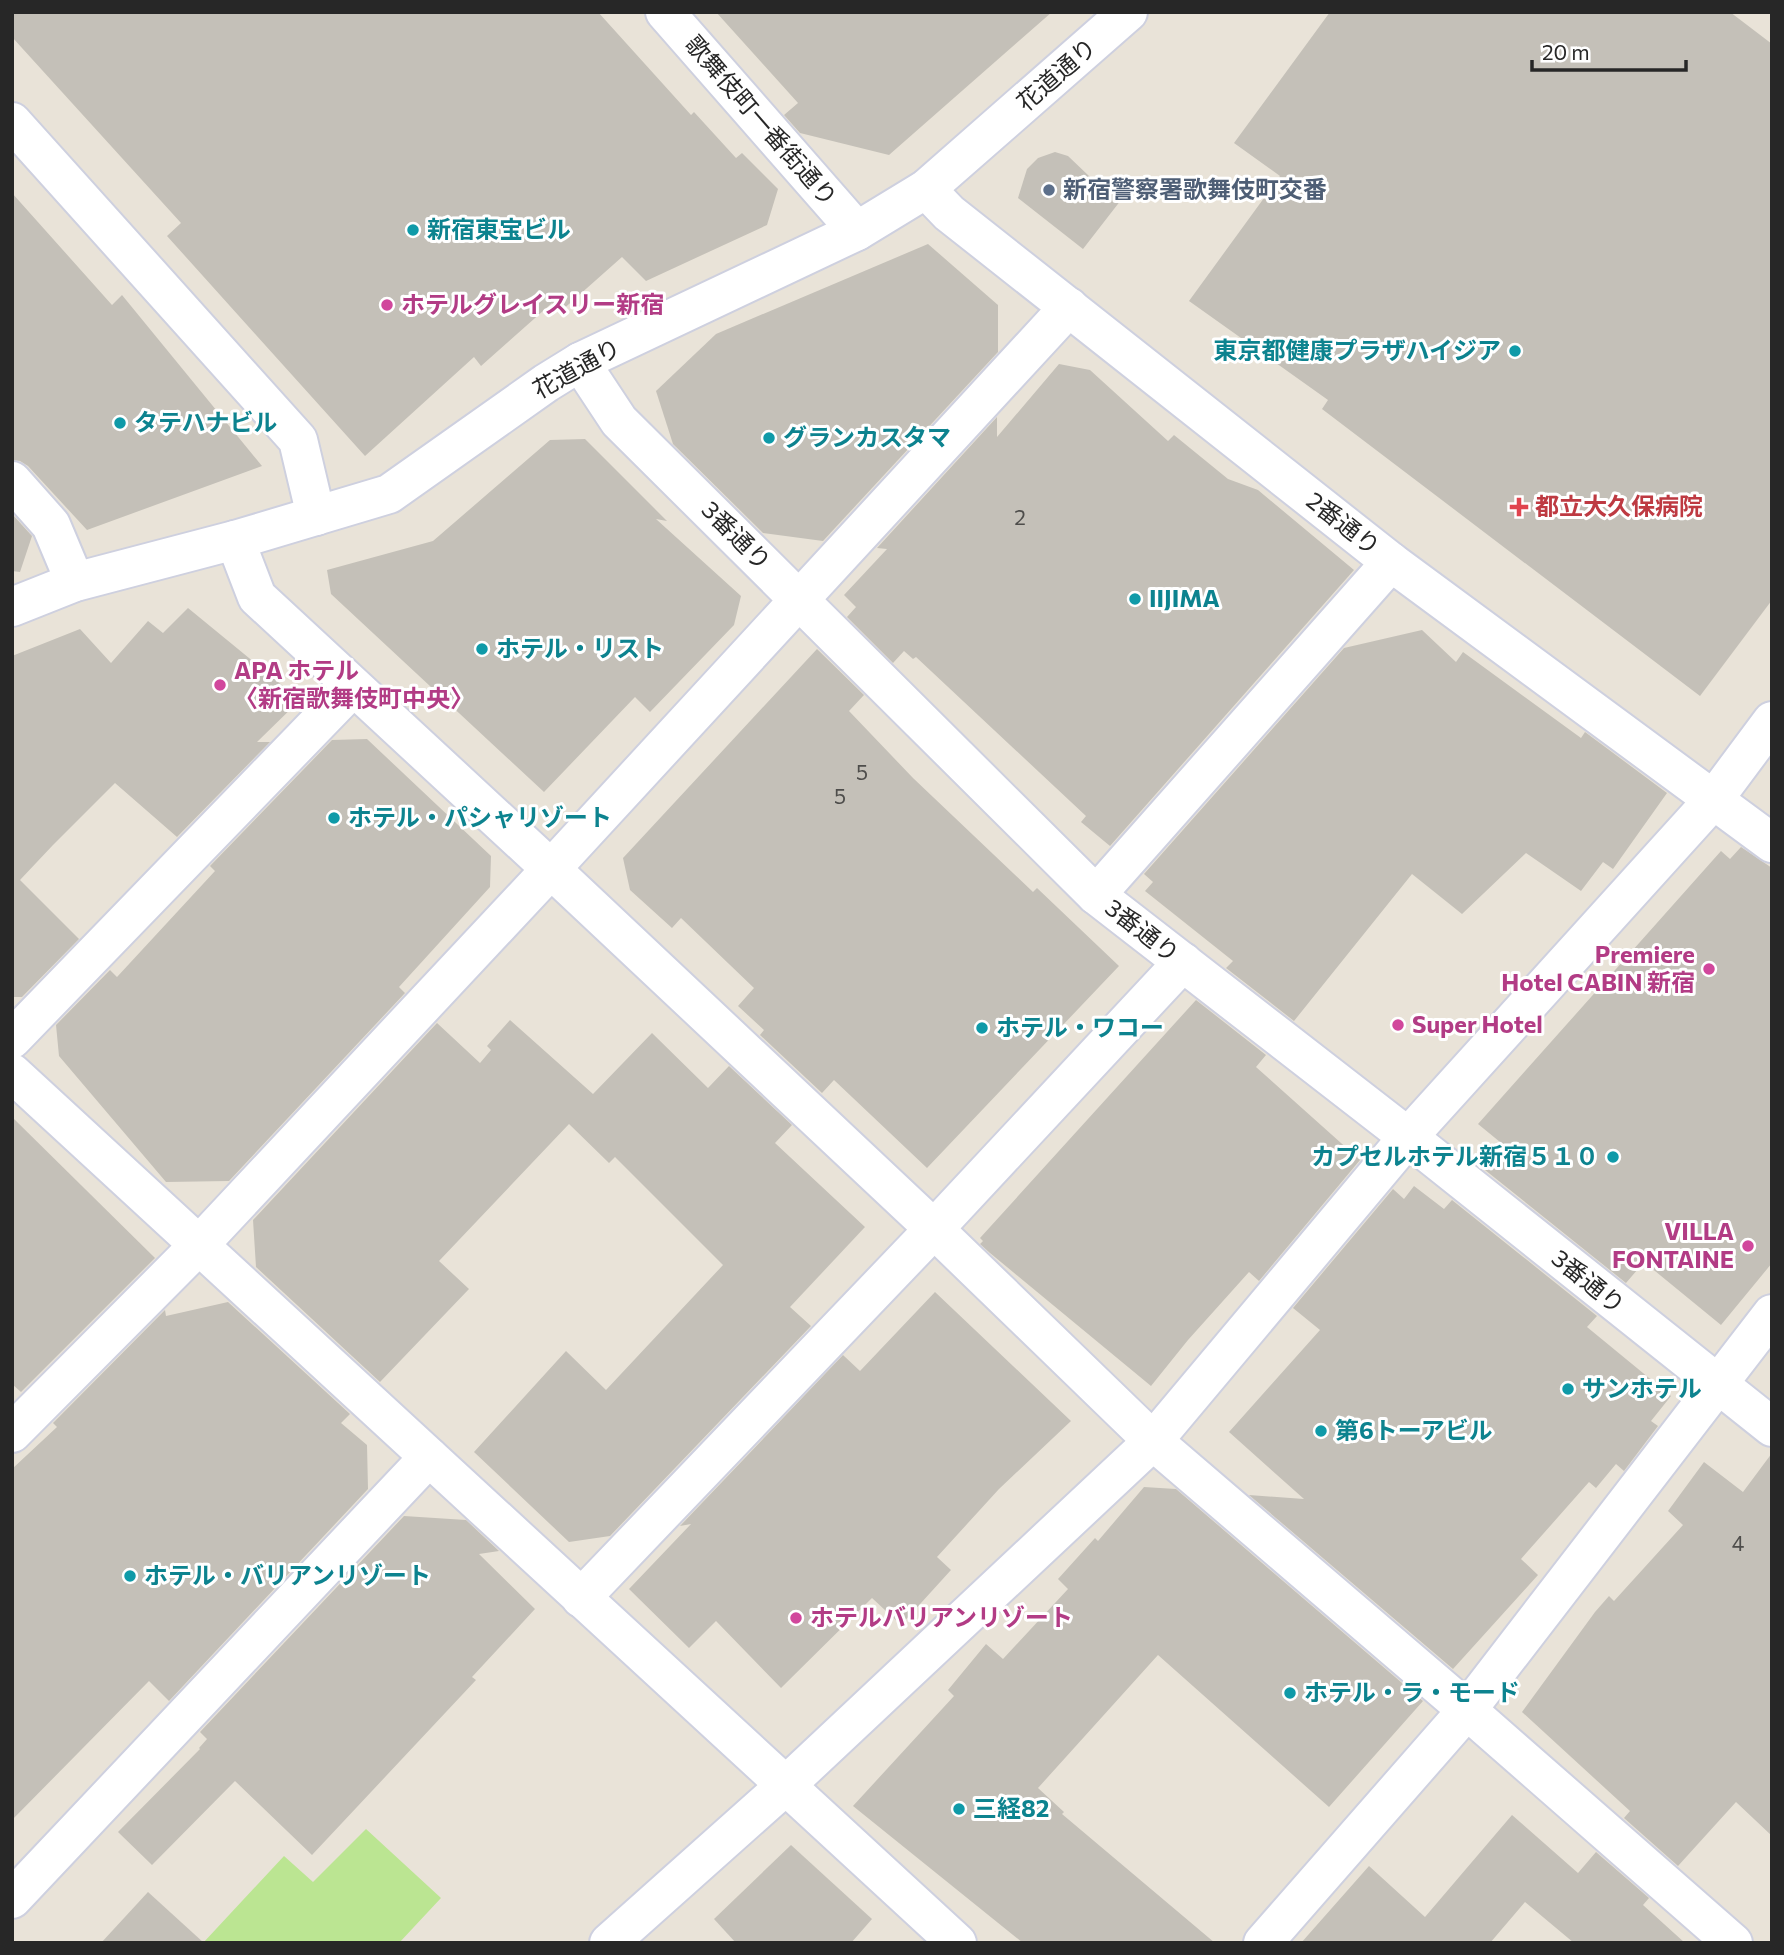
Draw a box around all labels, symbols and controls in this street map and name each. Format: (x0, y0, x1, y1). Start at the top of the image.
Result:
scale bar (1532, 28, 1686, 72)
street label: 歌舞伎町一番街通り (680, 29, 844, 211)
street label: 花道通り (1010, 31, 1102, 116)
text: 20 m (1542, 39, 1590, 64)
place label: 新宿警察署歌舞伎町交番 (1063, 174, 1327, 203)
marker: 新宿警察署歌舞伎町交番 (1041, 182, 1057, 198)
place label: 新宿東宝ビル (427, 214, 571, 243)
marker: 新宿東宝ビル (405, 222, 421, 238)
place label: ホテルグレイスリー新宿 (401, 289, 664, 318)
marker: ホテルグレイスリー新宿 (379, 297, 395, 313)
street label: 花道通り (527, 332, 625, 404)
place label: 東京都健康プラザハイジア (1213, 335, 1501, 364)
marker: 東京都健康プラザハイジア (1507, 343, 1523, 359)
place label: タテハナビル (134, 407, 278, 436)
marker: タテハナビル (112, 415, 128, 431)
place label: グランカスタマ (783, 422, 951, 451)
marker: グランカスタマ (761, 430, 777, 446)
street label: 2番通り (1301, 485, 1386, 561)
place label: 都立大久保病院 (1535, 491, 1703, 520)
street label: 3番通り (697, 494, 778, 575)
marker: 都立大久保病院 (1509, 497, 1529, 517)
house number: 2 (1014, 504, 1026, 529)
place label: IIJIMA (1149, 583, 1220, 612)
marker: IIJIMA (1127, 591, 1143, 607)
place label: ホテル・リスト (496, 633, 664, 662)
marker: ホテル・リスト (474, 641, 490, 657)
place label: APA ホテル 〈新宿歌舞伎町中央〉 (234, 655, 474, 712)
marker: APA ホテル 〈新宿歌舞伎町中央〉 (212, 677, 228, 693)
house number: 5 (856, 759, 868, 784)
house number: 5 (834, 783, 846, 808)
place label: ホテル・パシャリゾート (348, 802, 612, 831)
marker: ホテル・パシャリゾート (326, 810, 342, 826)
street label: 3番通り (1100, 892, 1186, 968)
place label: Premiere Hotel CABIN 新宿 (1501, 939, 1695, 996)
marker: Premiere Hotel CABIN 新宿 (1701, 961, 1717, 977)
place label: Super Hotel (1412, 1009, 1543, 1038)
place label: ホテル・ワコー (996, 1012, 1164, 1041)
marker: Super Hotel (1390, 1017, 1406, 1033)
marker: ホテル・ワコー (974, 1020, 990, 1036)
place label: カプセルホテル新宿５１０ (1311, 1141, 1599, 1170)
marker: カプセルホテル新宿５１０ (1605, 1149, 1621, 1165)
place label: VILLA FONTAINE (1612, 1216, 1734, 1273)
marker: VILLA FONTAINE (1740, 1238, 1756, 1254)
street label: 3番通り (1547, 1243, 1631, 1319)
place label: サンホテル (1582, 1373, 1702, 1402)
marker: サンホテル (1560, 1381, 1576, 1397)
place label: 第6トーアビル (1335, 1415, 1493, 1444)
marker: 第6トーアビル (1313, 1423, 1329, 1439)
house number: 4 (1732, 1530, 1745, 1555)
place label: ホテル・バリアンリゾート (144, 1560, 431, 1589)
marker: ホテル・バリアンリゾート (122, 1568, 138, 1584)
place label: ホテルバリアンリゾート (810, 1602, 1073, 1631)
marker: ホテルバリアンリゾート (788, 1610, 804, 1626)
place label: ホテル・ラ・モード (1304, 1677, 1520, 1706)
marker: ホテル・ラ・モード (1282, 1685, 1298, 1701)
place label: 三経82 (973, 1793, 1049, 1822)
marker: 三経82 (951, 1801, 967, 1817)

